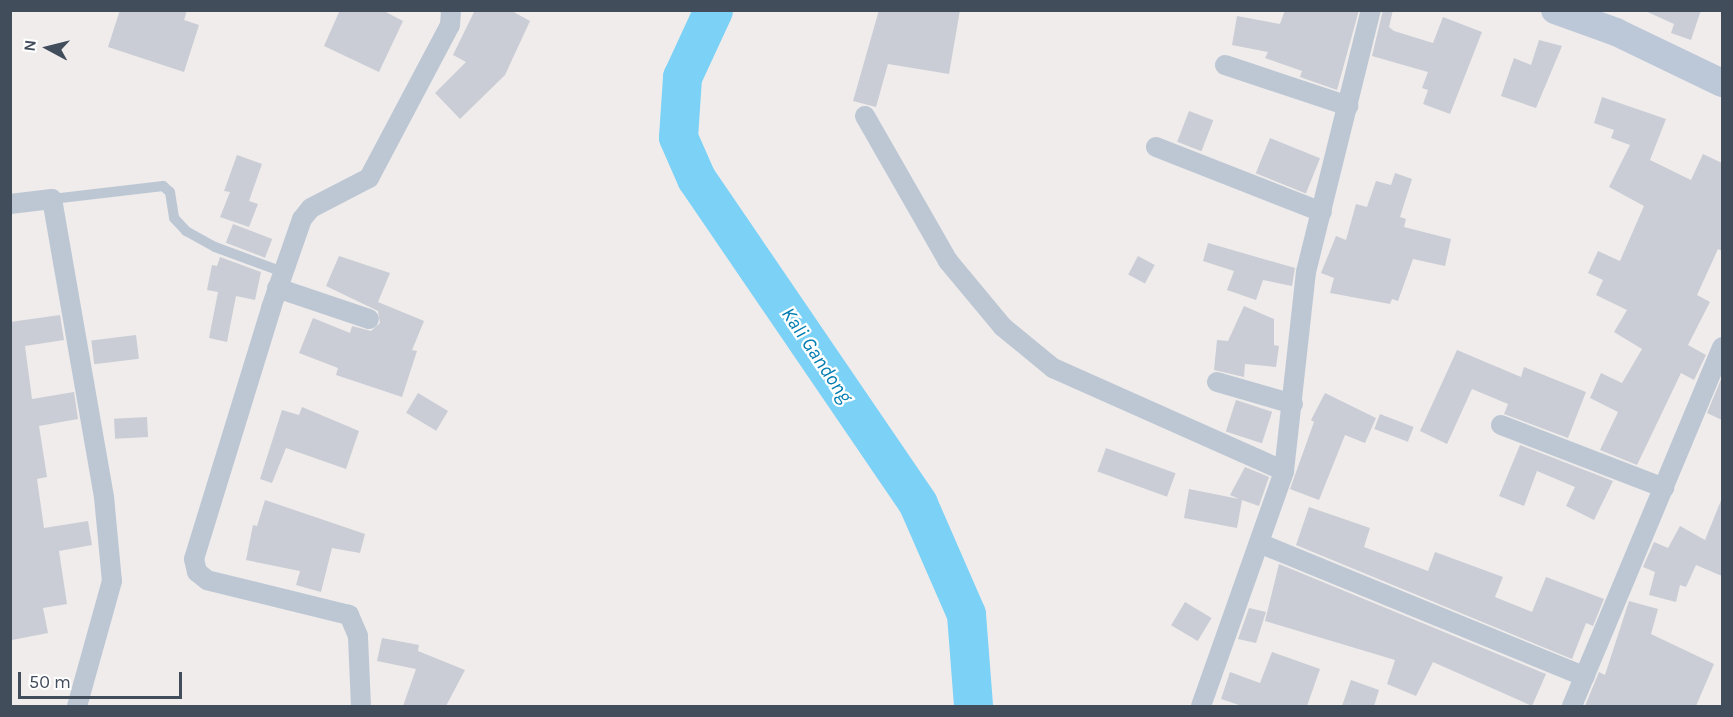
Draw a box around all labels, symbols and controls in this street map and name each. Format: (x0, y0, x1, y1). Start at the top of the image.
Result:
north arrow (18, 18, 78, 78)
text: N (20, 39, 40, 53)
water label: Kali Gandong (776, 303, 858, 407)
scale bar (21, 660, 184, 698)
text: 50 m (29, 671, 71, 693)

